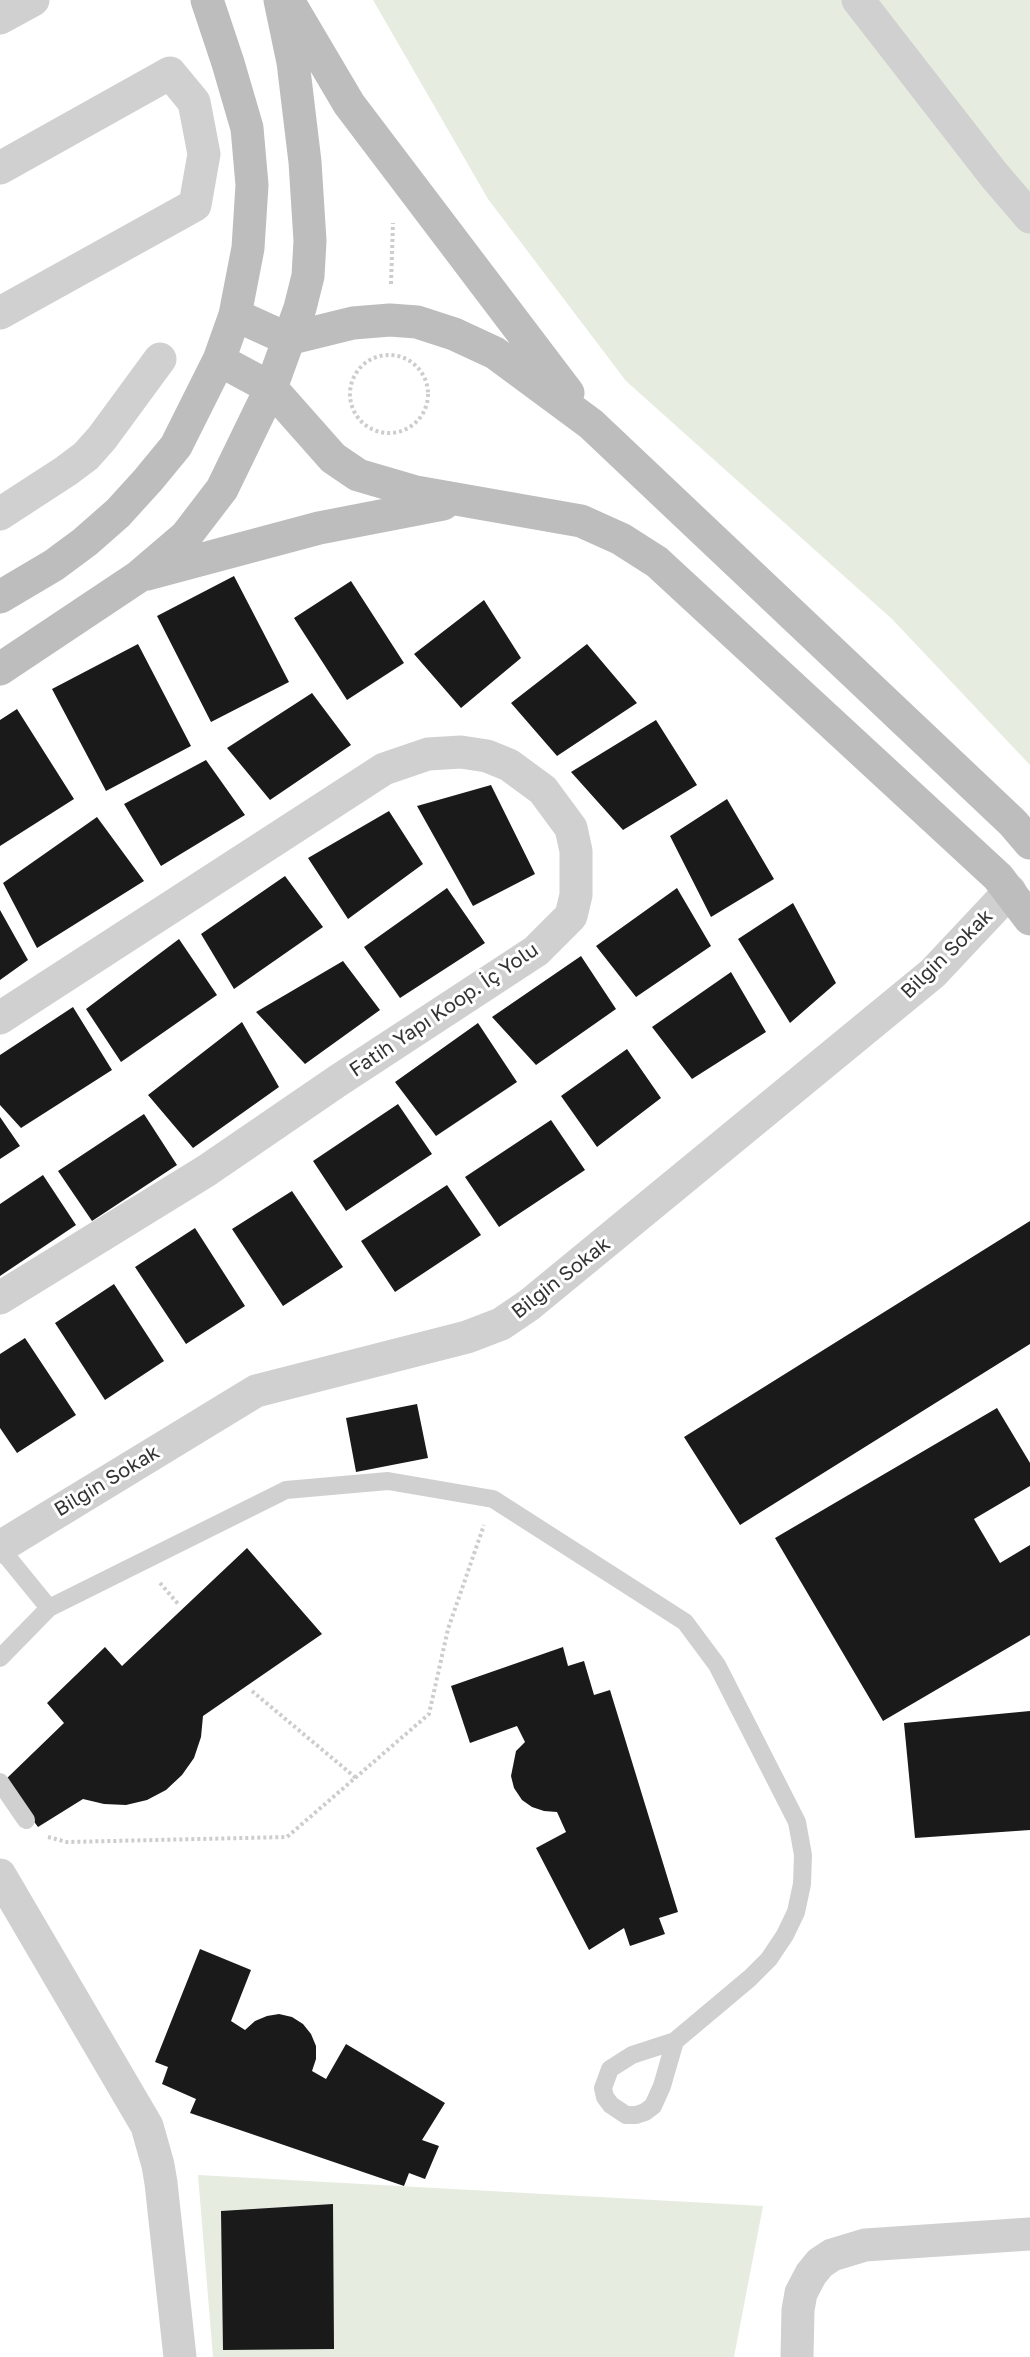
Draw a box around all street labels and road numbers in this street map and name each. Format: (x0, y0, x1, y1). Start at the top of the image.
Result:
street label: Bilgin Sokak (896, 904, 998, 1004)
street label: Fatih Yapı Koop. İç Yolu (345, 938, 543, 1082)
street label: Bilgin Sokak (507, 1232, 615, 1324)
street label: Bilgin Sokak (50, 1440, 164, 1522)

